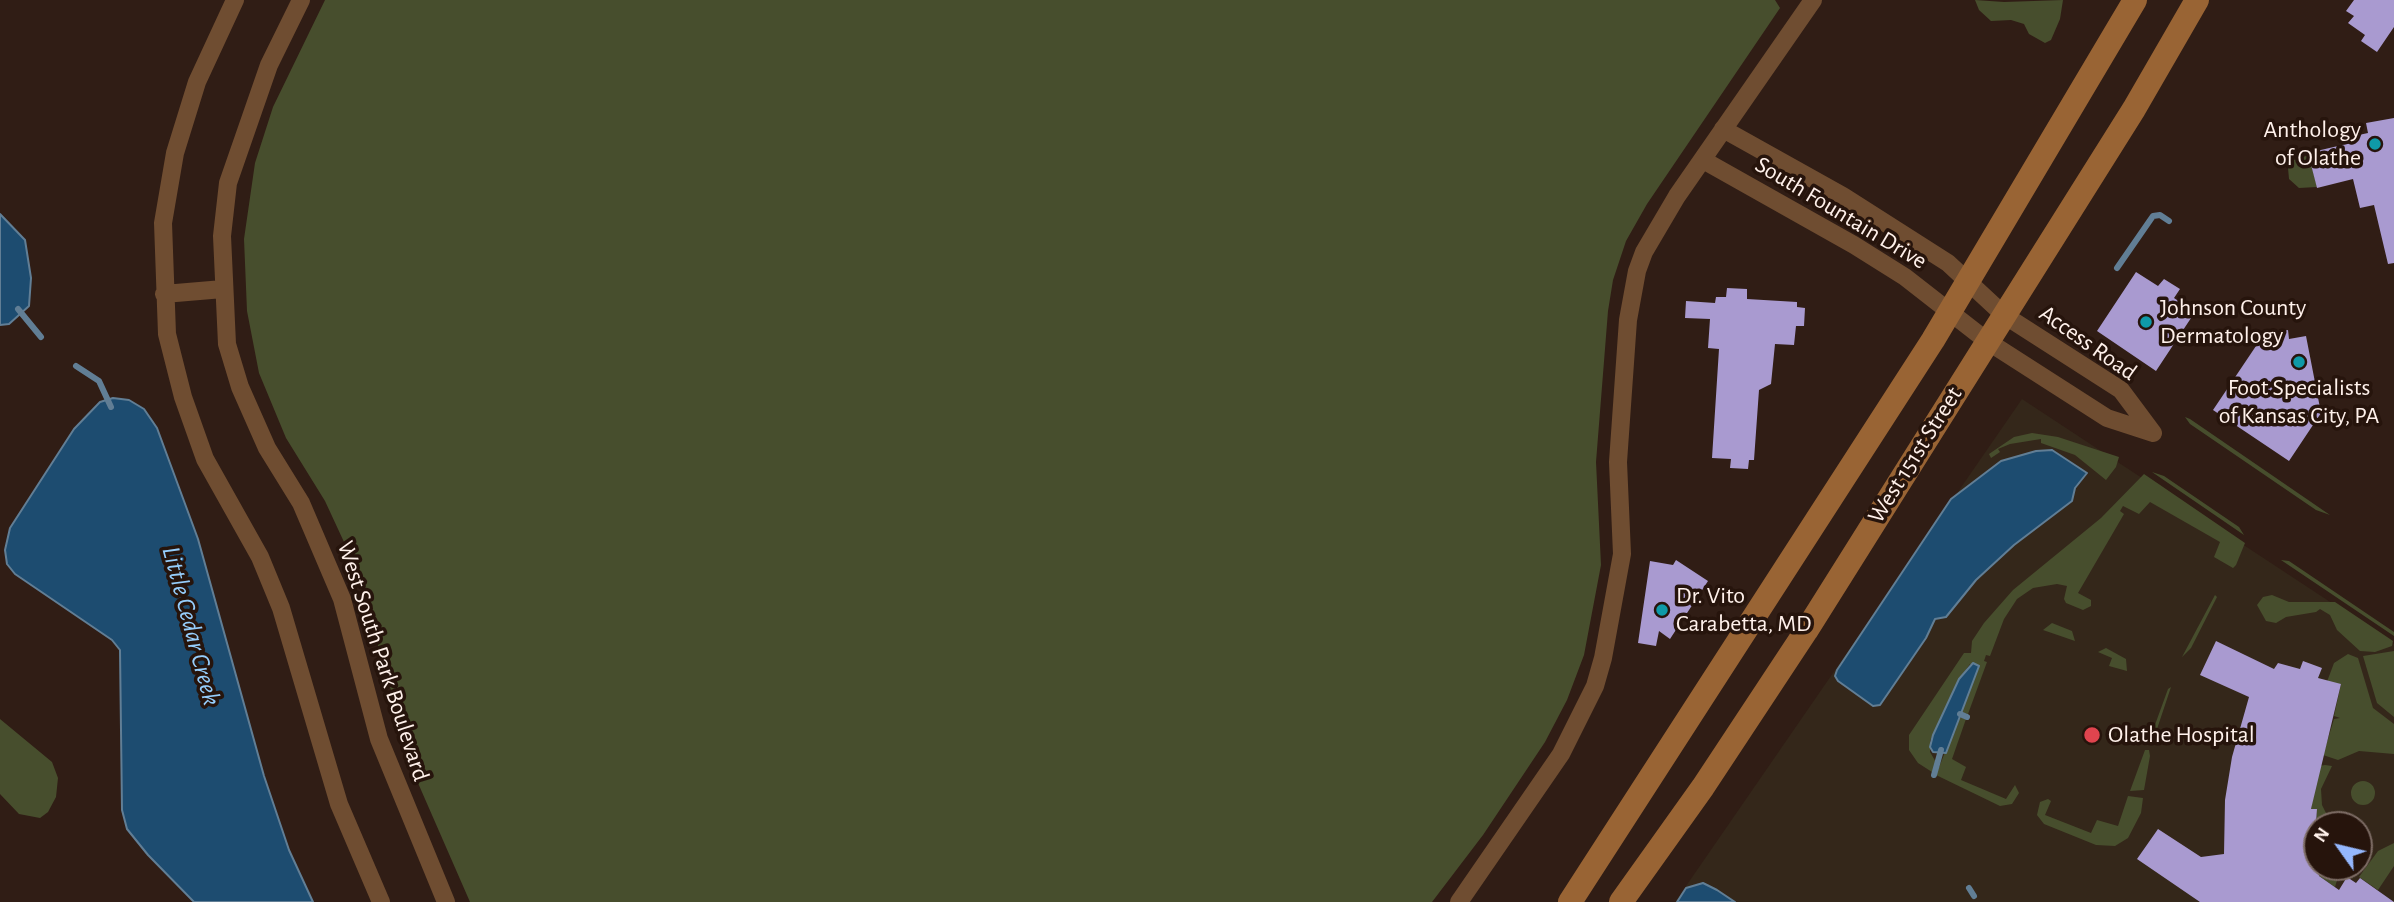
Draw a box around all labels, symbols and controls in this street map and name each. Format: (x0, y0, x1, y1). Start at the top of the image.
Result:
place label: Anthology of Olathe (2263, 116, 2361, 172)
marker: Anthology of Olathe (2367, 136, 2383, 152)
street label: South Fountain Drive (1750, 150, 1932, 276)
place label: Johnson County Dermatology (2160, 294, 2306, 350)
street label: Access Road (2034, 299, 2142, 387)
marker: Johnson County Dermatology (2138, 314, 2154, 330)
marker: Foot Specialists of Kansas City, PA (2291, 354, 2307, 370)
place label: Foot Specialists of Kansas City, PA (2219, 374, 2379, 430)
street label: West 151st Street (1862, 381, 1968, 529)
street label: West South Park Boulevard (331, 537, 435, 785)
water label: Little Cedar Creek (155, 543, 227, 709)
place label: Dr. Vito Carabetta, MD (1676, 582, 1812, 638)
marker: Dr. Vito Carabetta, MD (1654, 602, 1670, 618)
place label: Olathe Hospital (2108, 721, 2255, 749)
marker: Olathe Hospital (2082, 725, 2102, 745)
north arrow (2303, 811, 2373, 881)
text: N (2310, 824, 2333, 846)

